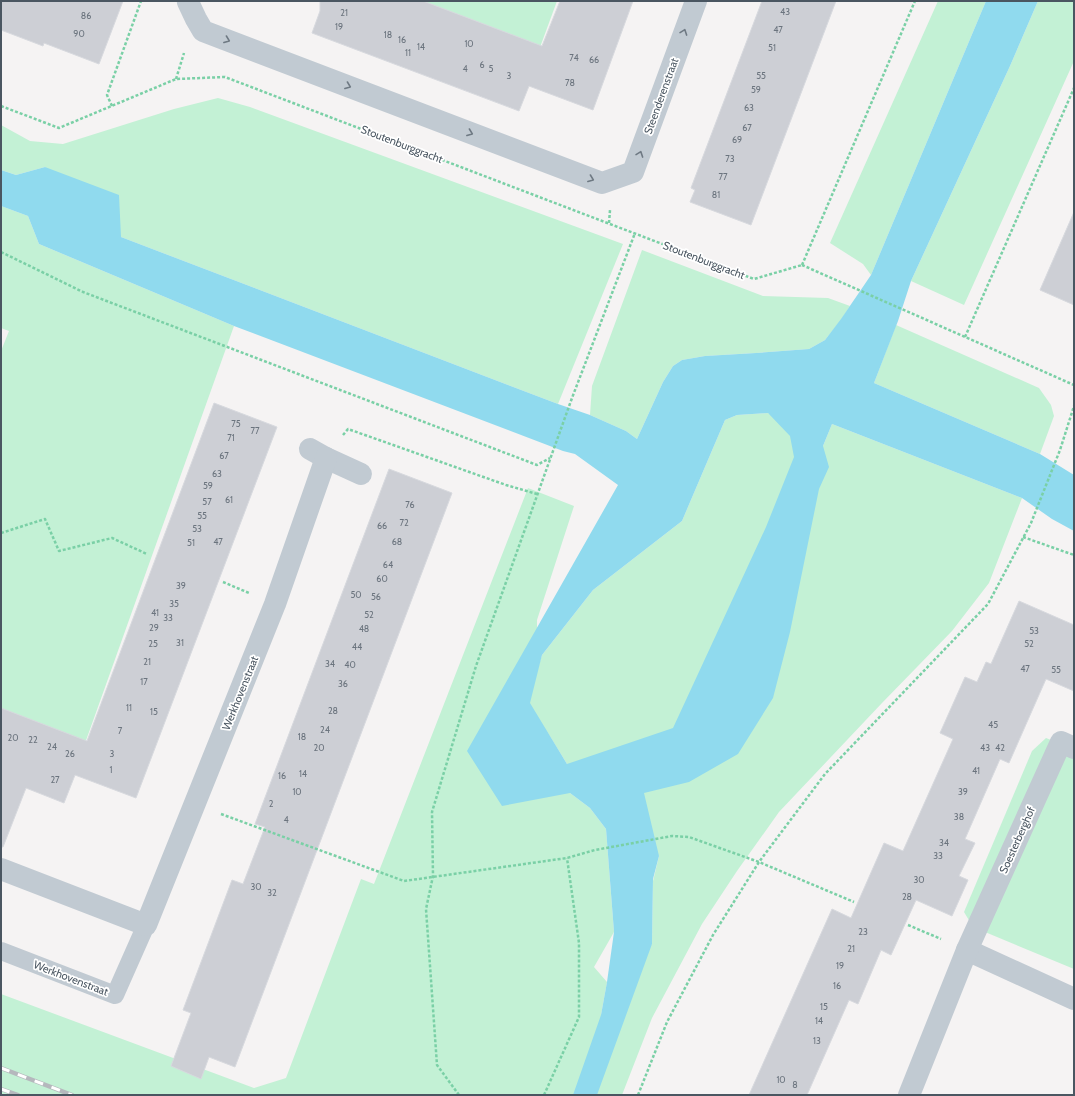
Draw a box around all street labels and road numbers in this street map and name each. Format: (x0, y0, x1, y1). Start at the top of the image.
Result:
street label: Steenderenstraat (641, 56, 681, 136)
street label: Stoutenburggracht (359, 122, 445, 166)
street label: Stoutenburggracht (661, 238, 747, 282)
street label: Werkhovenstraat (219, 654, 261, 732)
street label: Soesterberghof (996, 804, 1038, 876)
street label: Werkhovenstraat (32, 957, 111, 999)

